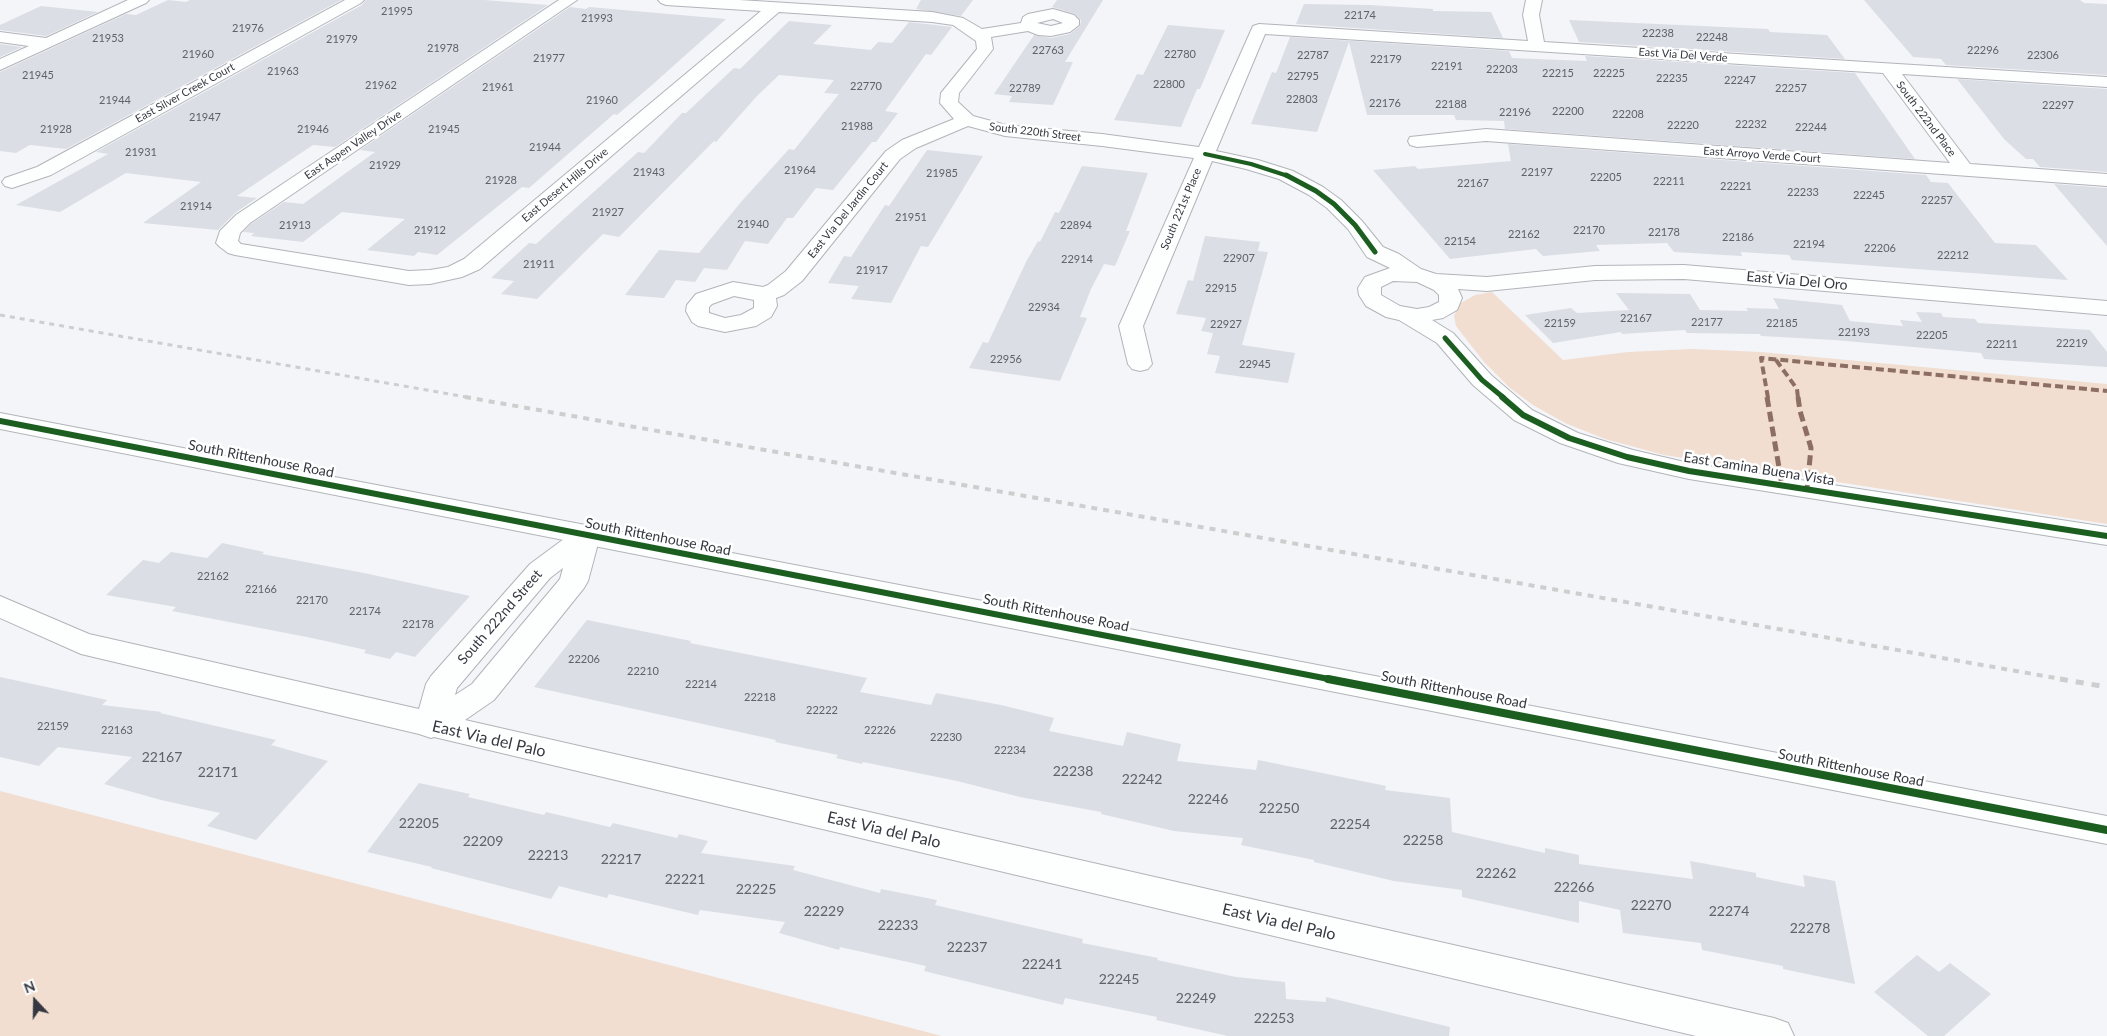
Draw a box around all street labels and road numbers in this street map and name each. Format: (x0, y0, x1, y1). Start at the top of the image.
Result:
street label: East Via Del Verde (1638, 45, 1728, 65)
street label: East Silver Creek Court (133, 60, 237, 126)
street label: South 222nd Place (1893, 79, 1959, 159)
street label: East Aspen Valley Drive (302, 108, 404, 182)
street label: South 220th Street (988, 120, 1082, 144)
street label: East Arroyo Verde Court (1703, 144, 1821, 166)
street label: East Desert Hills Drive (519, 145, 611, 225)
street label: East Via Del Jardin Court (805, 159, 891, 261)
street label: South 221st Place (1158, 166, 1204, 252)
street label: East Via Del Oro (1746, 268, 1848, 294)
street label: South Rittenhouse Road (187, 437, 335, 481)
street label: East Camina Buena Vista (1682, 449, 1836, 489)
street label: South Rittenhouse Road (584, 515, 732, 559)
street label: South 222nd Street (454, 566, 546, 668)
street label: South Rittenhouse Road (982, 591, 1130, 635)
street label: South Rittenhouse Road (1380, 668, 1528, 712)
street label: East Via del Palo (430, 717, 548, 761)
street label: South Rittenhouse Road (1777, 746, 1925, 790)
street label: East Via del Palo (825, 808, 943, 852)
street label: East Via del Palo (1220, 900, 1338, 944)

